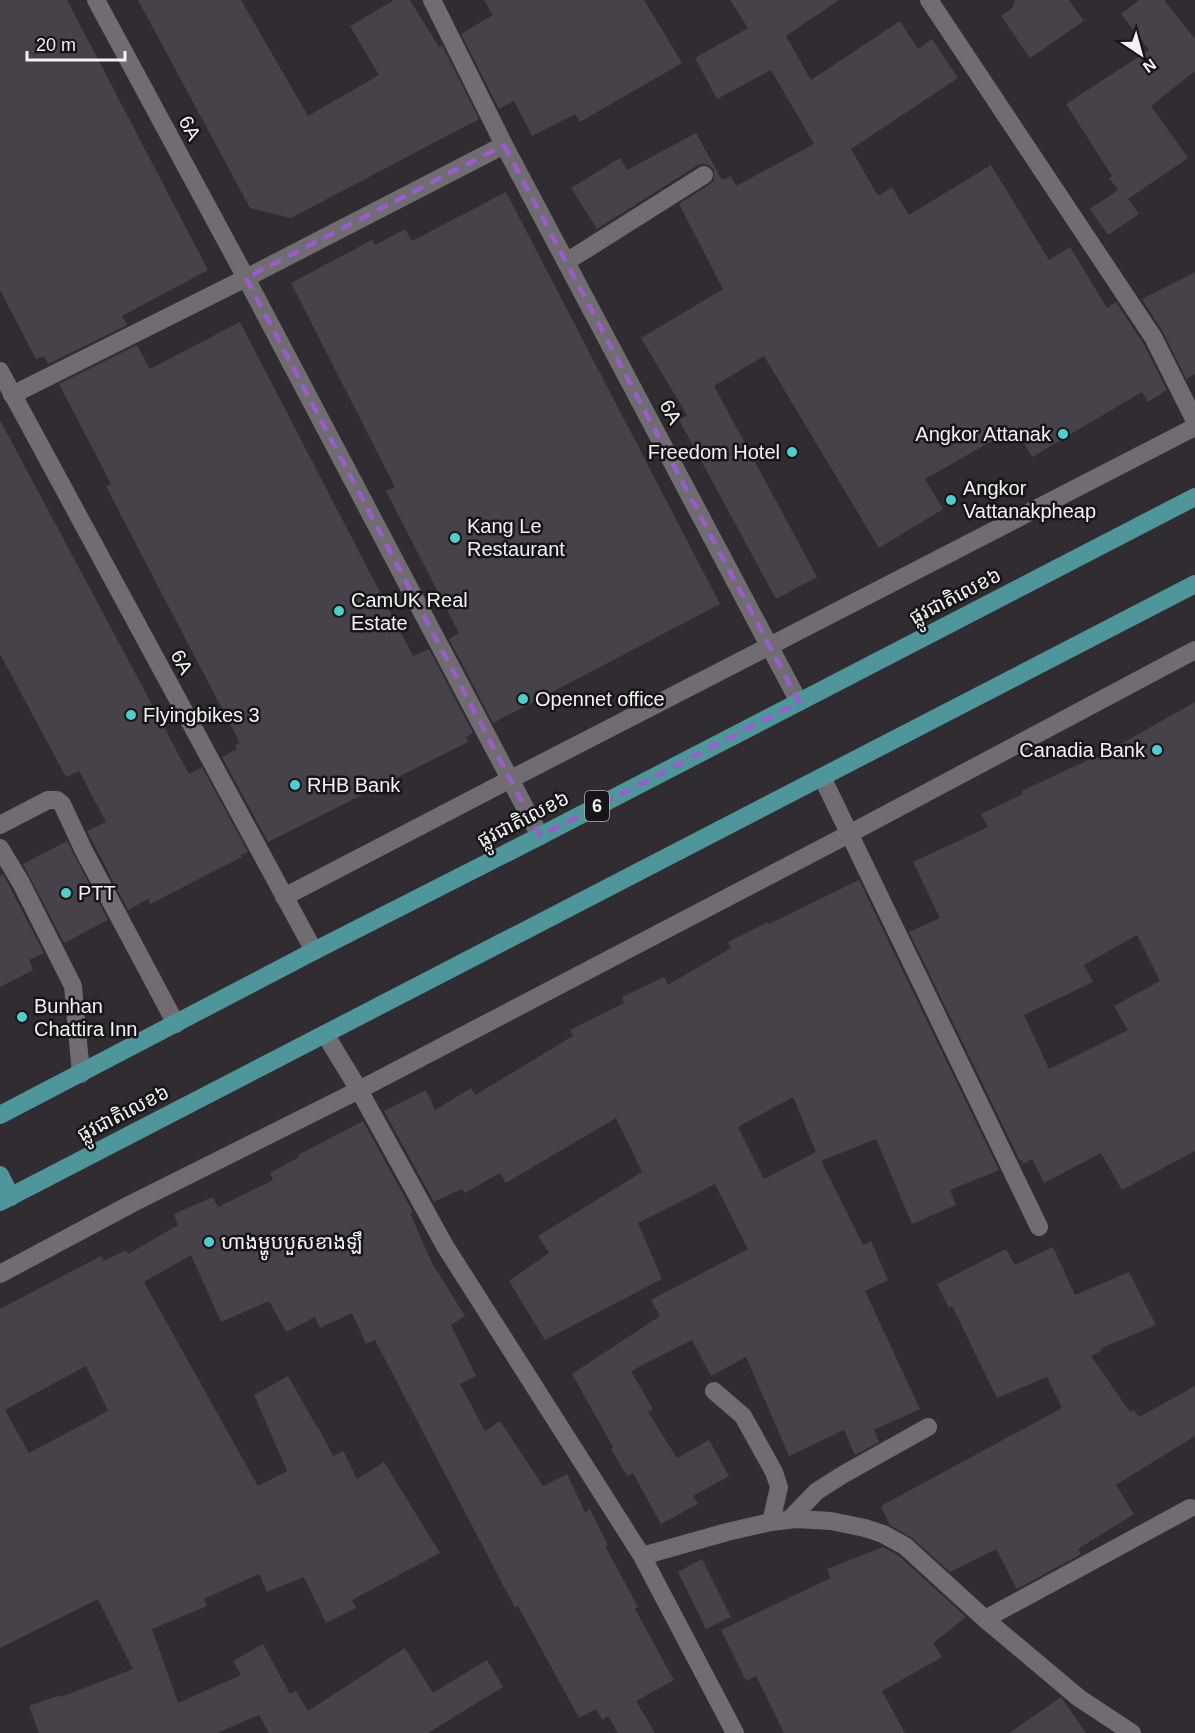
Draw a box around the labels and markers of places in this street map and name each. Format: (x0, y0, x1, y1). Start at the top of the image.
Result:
place label: Angkor Attanak (915, 423, 1052, 445)
marker: Angkor Attanak (1056, 427, 1070, 441)
place label: Freedom Hotel (648, 441, 780, 463)
marker: Freedom Hotel (785, 445, 799, 459)
place label: Angkor Vattanakpheap (963, 477, 1096, 522)
marker: Angkor Vattanakpheap (944, 493, 958, 507)
place label: Kang Le Restaurant (467, 515, 565, 560)
marker: Kang Le Restaurant (448, 531, 462, 545)
place label: CamUK Real Estate (351, 589, 468, 634)
marker: CamUK Real Estate (332, 604, 346, 618)
place label: Opennet office (535, 688, 665, 710)
marker: Opennet office (516, 692, 530, 706)
place label: Flyingbikes 3 (143, 704, 260, 726)
marker: Flyingbikes 3 (124, 708, 138, 722)
place label: Canadia Bank (1019, 739, 1146, 761)
marker: Canadia Bank (1150, 743, 1164, 757)
place label: RHB Bank (307, 774, 401, 796)
marker: RHB Bank (288, 778, 302, 792)
place label: PTT (78, 882, 116, 904)
marker: PTT (59, 886, 73, 900)
place label: Bunhan Chattira Inn (34, 995, 137, 1040)
marker: Bunhan Chattira Inn (15, 1010, 29, 1024)
place label: ហាងម្ហូបបួសខាងឡឹ (221, 1231, 363, 1261)
marker: ហាងម្ហូបបួសខាងឡឹ (202, 1235, 216, 1249)

